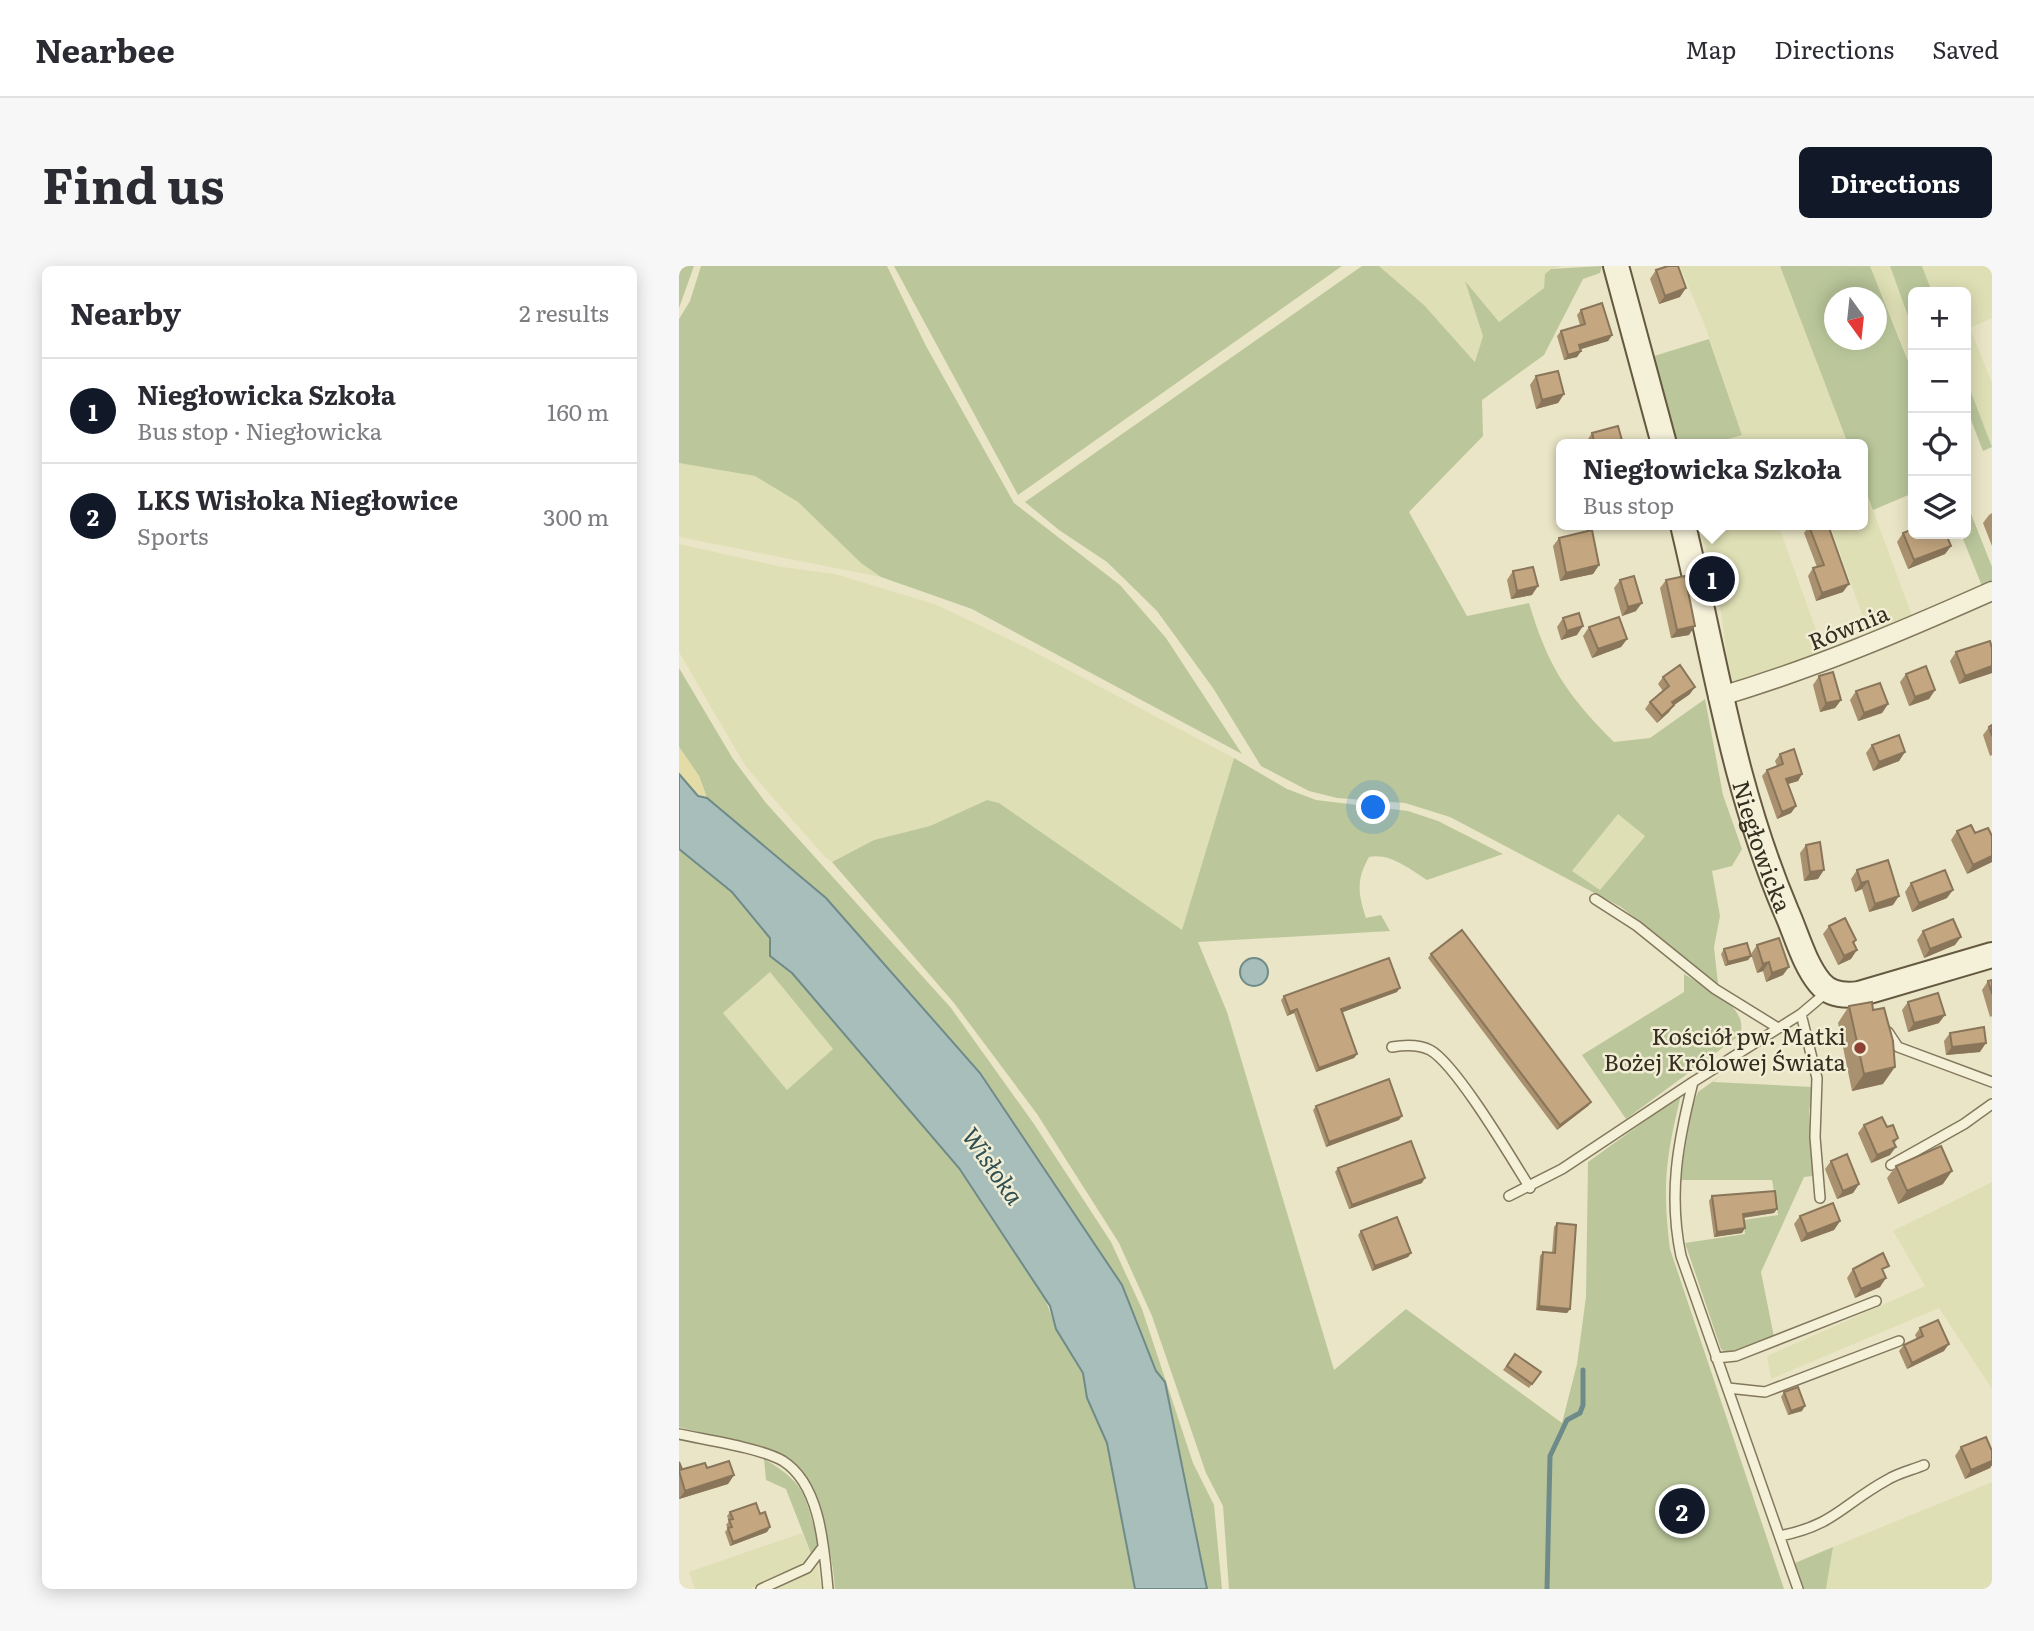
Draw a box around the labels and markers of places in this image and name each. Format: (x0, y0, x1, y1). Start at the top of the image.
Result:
pin: 1 (1689, 553, 1735, 605)
place label: Kościół pw. Matki Bożej Królowej Świata (1604, 1018, 1847, 1078)
marker: Kościół pw. Matki Bożej Królowej Świata (1852, 1040, 1868, 1056)
pin: 2 (1659, 1485, 1705, 1537)

